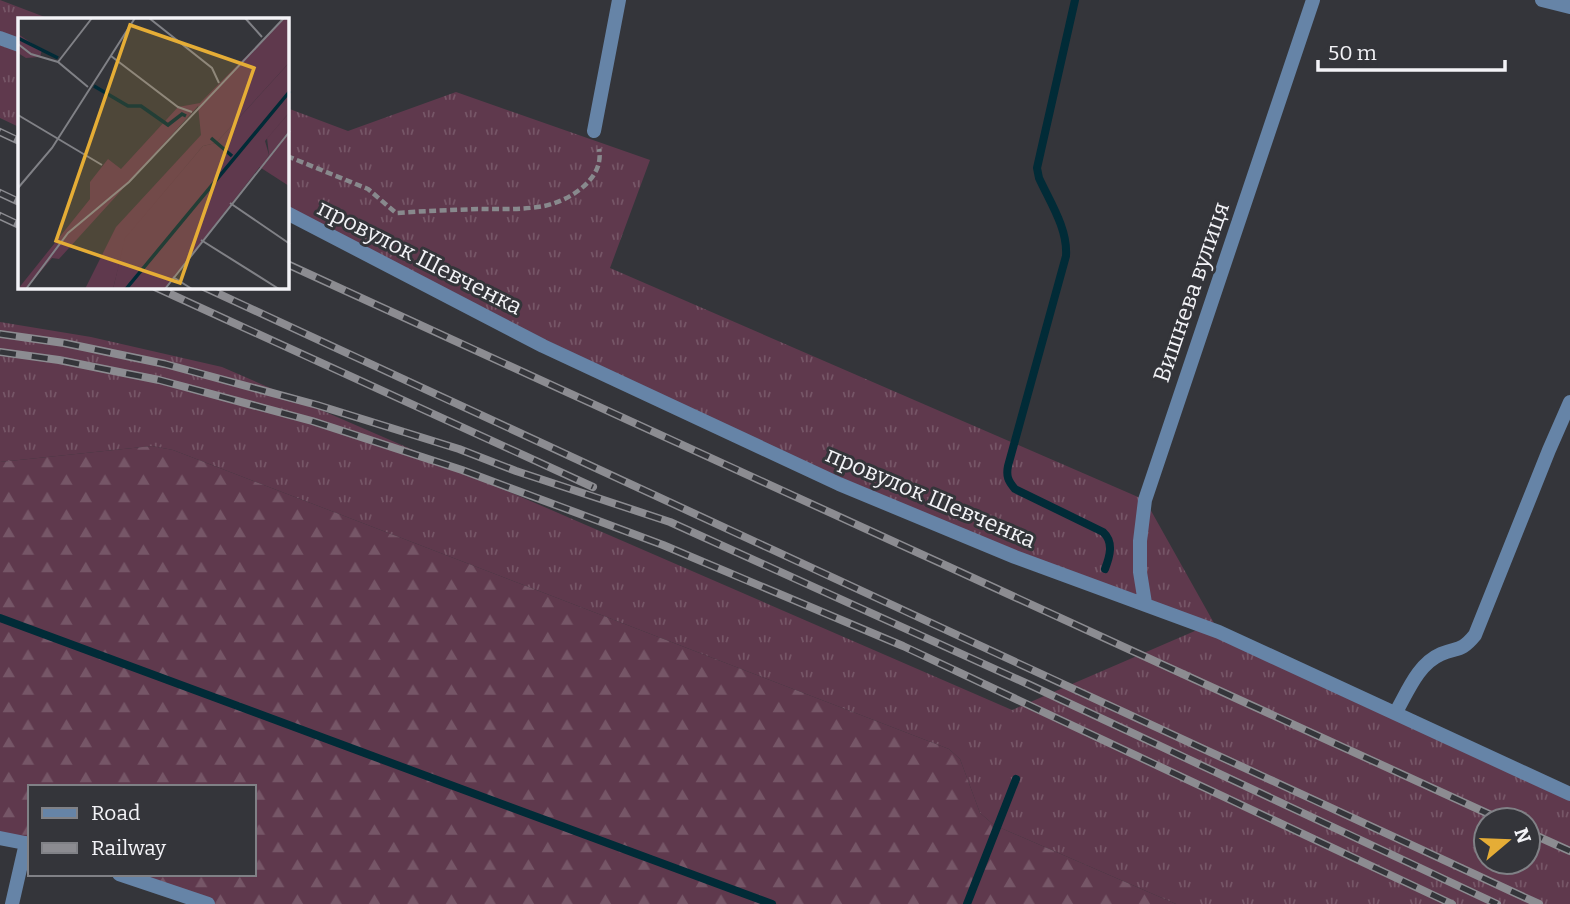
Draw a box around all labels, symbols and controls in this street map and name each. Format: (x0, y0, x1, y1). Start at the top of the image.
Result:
inset map (18, 18, 289, 289)
scale bar (1318, 28, 1505, 72)
text: 50 m (1328, 40, 1377, 66)
street label: провулок Шевченка (313, 193, 527, 321)
street label: Вишнева вулиця (1147, 198, 1235, 386)
street label: провулок Шевченка (822, 440, 1041, 554)
legend (28, 785, 256, 876)
text: Road (91, 800, 140, 826)
north arrow (1472, 806, 1542, 876)
text: N (1509, 825, 1536, 847)
text: Railway (91, 835, 167, 861)

